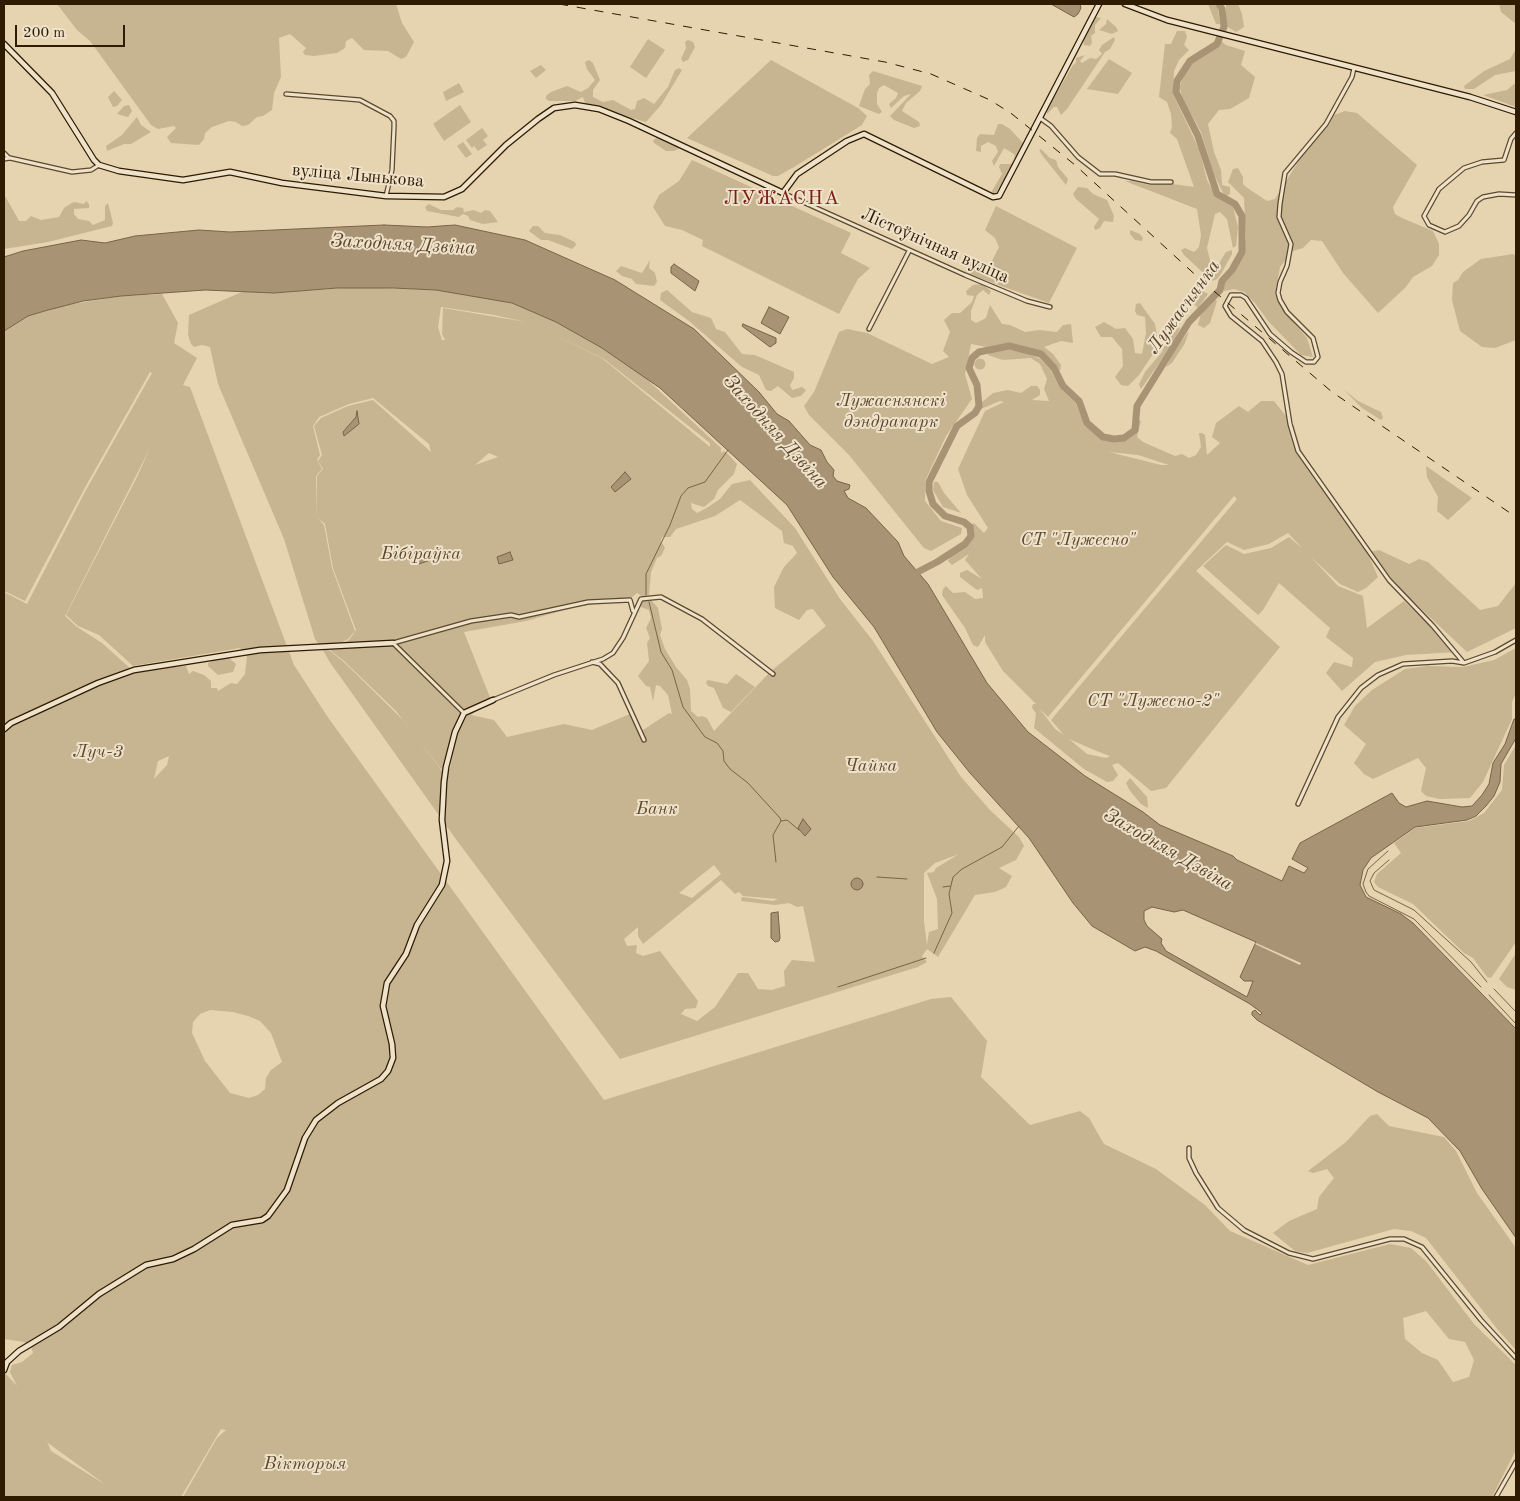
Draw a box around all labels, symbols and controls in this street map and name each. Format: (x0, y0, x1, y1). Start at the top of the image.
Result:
scale bar (18, 15, 128, 47)
text: 200 m (23, 26, 65, 41)
street label: вуліца Лынькова (291, 159, 425, 193)
district label: ЛУЖАСНА (723, 187, 841, 211)
street label: Лістоўнічная вуліца (858, 204, 1012, 288)
water label: Заходняя Дзвіна (330, 230, 476, 260)
water label: Лужаснянка (1142, 256, 1226, 358)
water label: Заходняя Дзвіна (718, 370, 832, 494)
park label: Лужаснянскі дэндрапарк (837, 390, 945, 432)
park label: СТ "Лужесно" (1020, 529, 1136, 551)
park label: Бібіраўка (381, 543, 461, 565)
park label: СТ "Лужесно-2" (1087, 690, 1219, 712)
park label: Луч-3 (73, 741, 123, 763)
park label: Чайка (845, 755, 897, 777)
park label: Банк (636, 798, 678, 820)
water label: Заходняя Дзвіна (1099, 804, 1237, 896)
park label: Вікторыя (264, 1453, 346, 1475)

